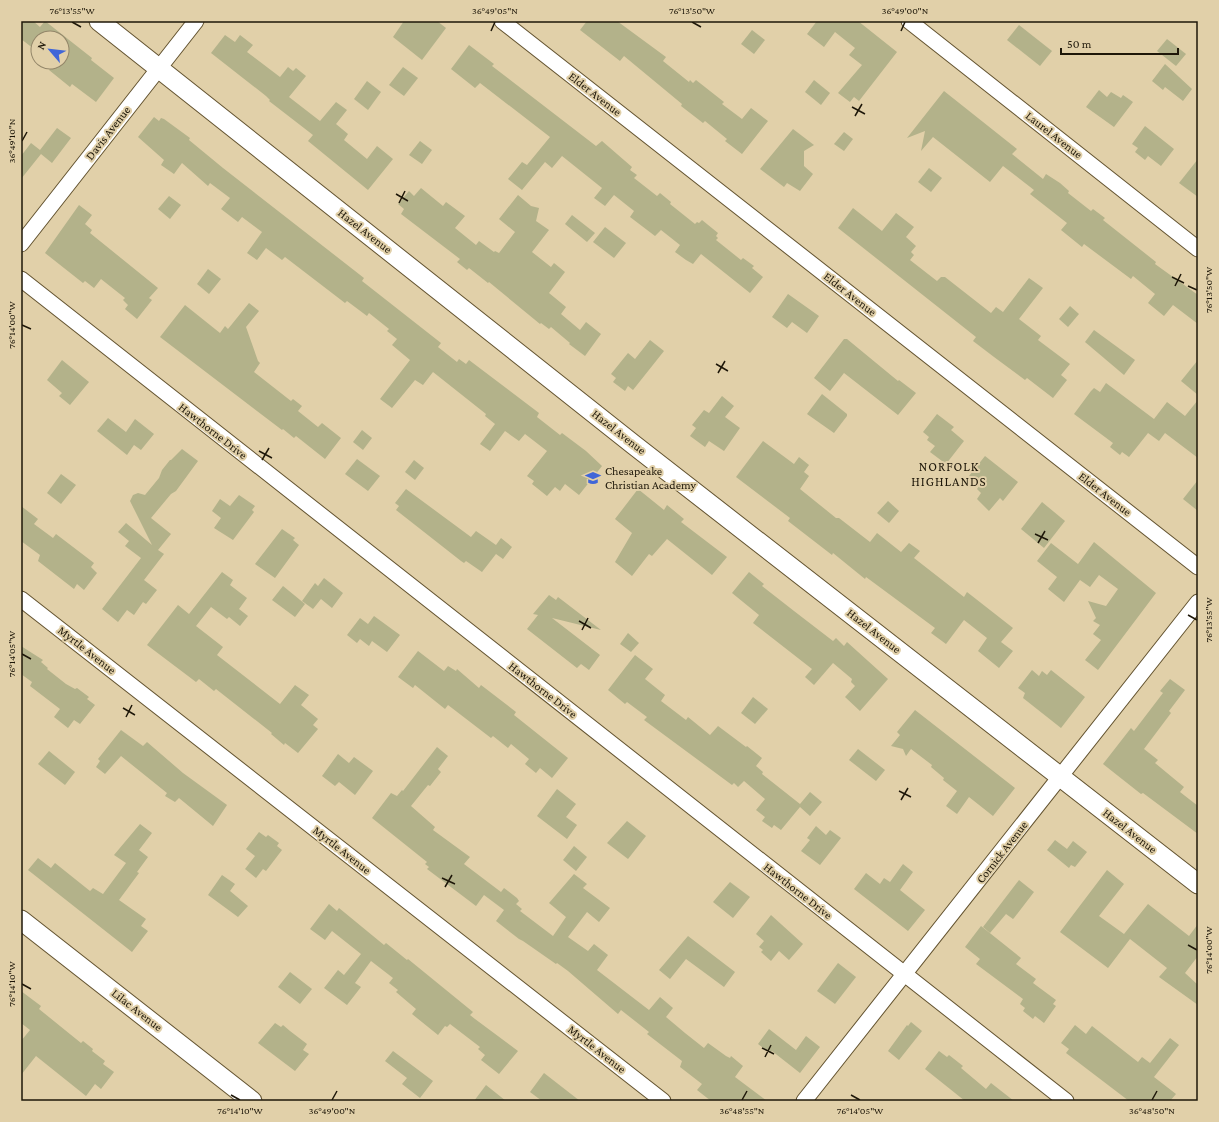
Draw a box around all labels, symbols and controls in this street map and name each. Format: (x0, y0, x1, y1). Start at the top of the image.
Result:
text: 76°13'55"W (49, 5, 95, 16)
text: 36°49'05"N (472, 5, 518, 16)
text: 76°13'50"W (669, 5, 716, 16)
text: 36°49'00"N (882, 5, 929, 16)
north arrow (30, 30, 70, 70)
scale bar (1061, 30, 1178, 56)
text: 50 m (1067, 37, 1092, 51)
text: N (34, 39, 48, 51)
street label: Elder Avenue (566, 69, 624, 119)
street label: Davis Avenue (83, 103, 133, 163)
street label: Laurel Avenue (1023, 109, 1085, 161)
text: 36°49'10"N (6, 118, 17, 163)
street label: Hazel Avenue (335, 206, 395, 256)
text: 76°13'50"W (1203, 266, 1214, 313)
street label: Elder Avenue (821, 269, 879, 319)
text: 76°14'00"W (6, 301, 17, 349)
street label: Hawthorne Drive (176, 400, 250, 462)
street label: Hazel Avenue (589, 407, 649, 457)
district label: NORFOLK HIGHLANDS (911, 459, 987, 489)
place label: Chesapeake Christian Academy (605, 464, 697, 492)
school or university icon: Chesapeake Christian Academy (584, 469, 602, 487)
street label: Elder Avenue (1076, 469, 1134, 519)
text: 76°13'55"W (1203, 597, 1214, 643)
street label: Hazel Avenue (844, 606, 904, 656)
street label: Myrtle Avenue (55, 623, 119, 677)
text: 76°14'05"W (6, 630, 17, 677)
street label: Hawthorne Drive (506, 659, 580, 721)
street label: Hazel Avenue (1100, 806, 1160, 856)
street label: Cornick Avenue (973, 818, 1031, 886)
street label: Myrtle Avenue (310, 823, 374, 877)
street label: Hawthorne Drive (761, 860, 835, 922)
text: 76°14'00"W (1203, 926, 1214, 974)
text: 76°14'10"W (6, 960, 17, 1007)
street label: Lilac Avenue (109, 986, 165, 1034)
street label: Myrtle Avenue (565, 1022, 629, 1076)
text: 76°14'10"W (217, 1105, 264, 1116)
text: 36°49'00"N (309, 1105, 356, 1116)
text: 36°48'55"N (720, 1105, 765, 1116)
text: 76°14'05"W (837, 1105, 884, 1116)
text: 36°48'50"N (1129, 1105, 1175, 1116)

